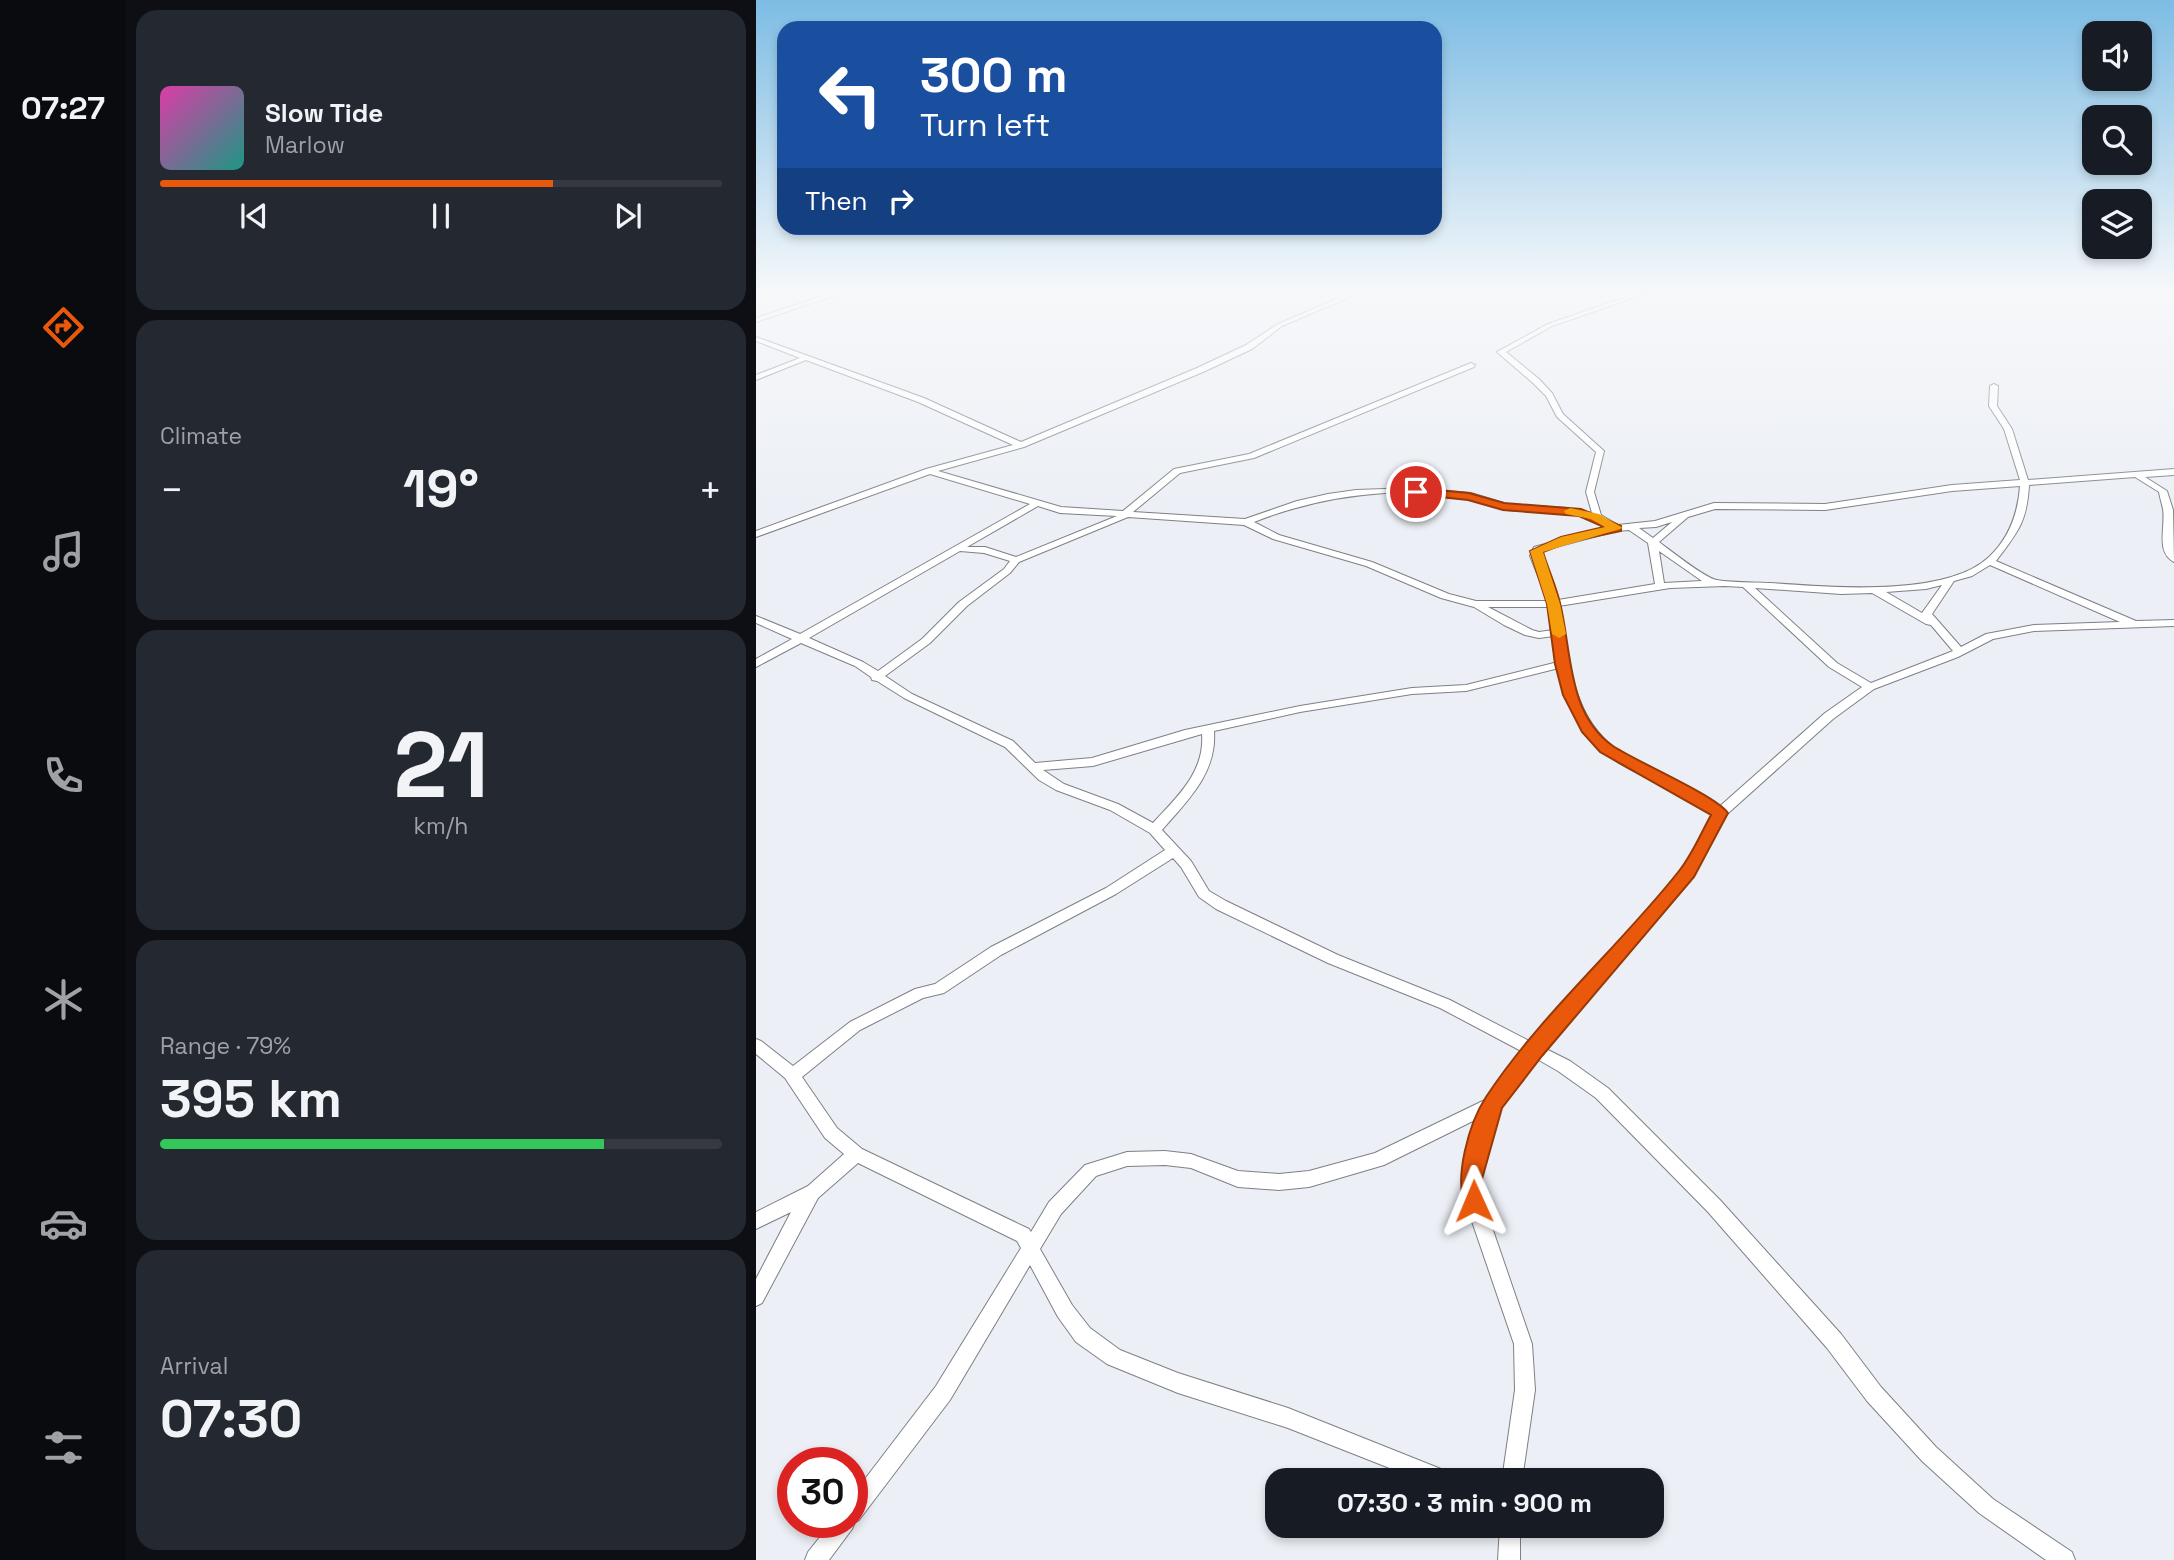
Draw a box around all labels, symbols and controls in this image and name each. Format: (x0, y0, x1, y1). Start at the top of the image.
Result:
map controls (2082, 21, 2152, 259)
button: sound (2082, 21, 2152, 91)
text: 300 m (920, 44, 1068, 106)
icon: left (805, 49, 896, 140)
text: 07:27 (21, 88, 105, 128)
text: Slow Tide (265, 96, 383, 130)
text: Turn left (920, 105, 1050, 145)
button: search (2082, 105, 2152, 175)
text: Marlow (265, 130, 345, 160)
icon: right (882, 182, 920, 220)
text: Then (805, 184, 868, 218)
button: layers (2082, 189, 2152, 259)
icon: previous (235, 197, 273, 235)
icon: pause (422, 197, 460, 235)
icon: next (609, 197, 647, 235)
icon: directions (39, 303, 88, 352)
text: Climate (160, 421, 242, 451)
text: 19° (403, 456, 479, 522)
pin (1386, 462, 1446, 522)
text: − (160, 466, 184, 514)
text: + (698, 466, 722, 514)
icon: arrive (1397, 473, 1435, 511)
icon: music (39, 527, 88, 576)
text: 21 (393, 707, 489, 824)
icon: phone (39, 751, 88, 800)
text: km/h (414, 811, 468, 841)
icon: climate (39, 975, 88, 1024)
text: Range · 79% (160, 1031, 291, 1061)
text: 395 km (160, 1066, 342, 1132)
position arrow (1437, 1164, 1511, 1238)
icon: car (39, 1199, 88, 1248)
text: Arrival (160, 1351, 228, 1381)
text: 07:30 (160, 1386, 302, 1452)
icon: filters (39, 1423, 88, 1472)
speed limit sign: 30 (777, 1447, 868, 1538)
text: 07:30 · 3 min · 900 m (1337, 1486, 1592, 1520)

